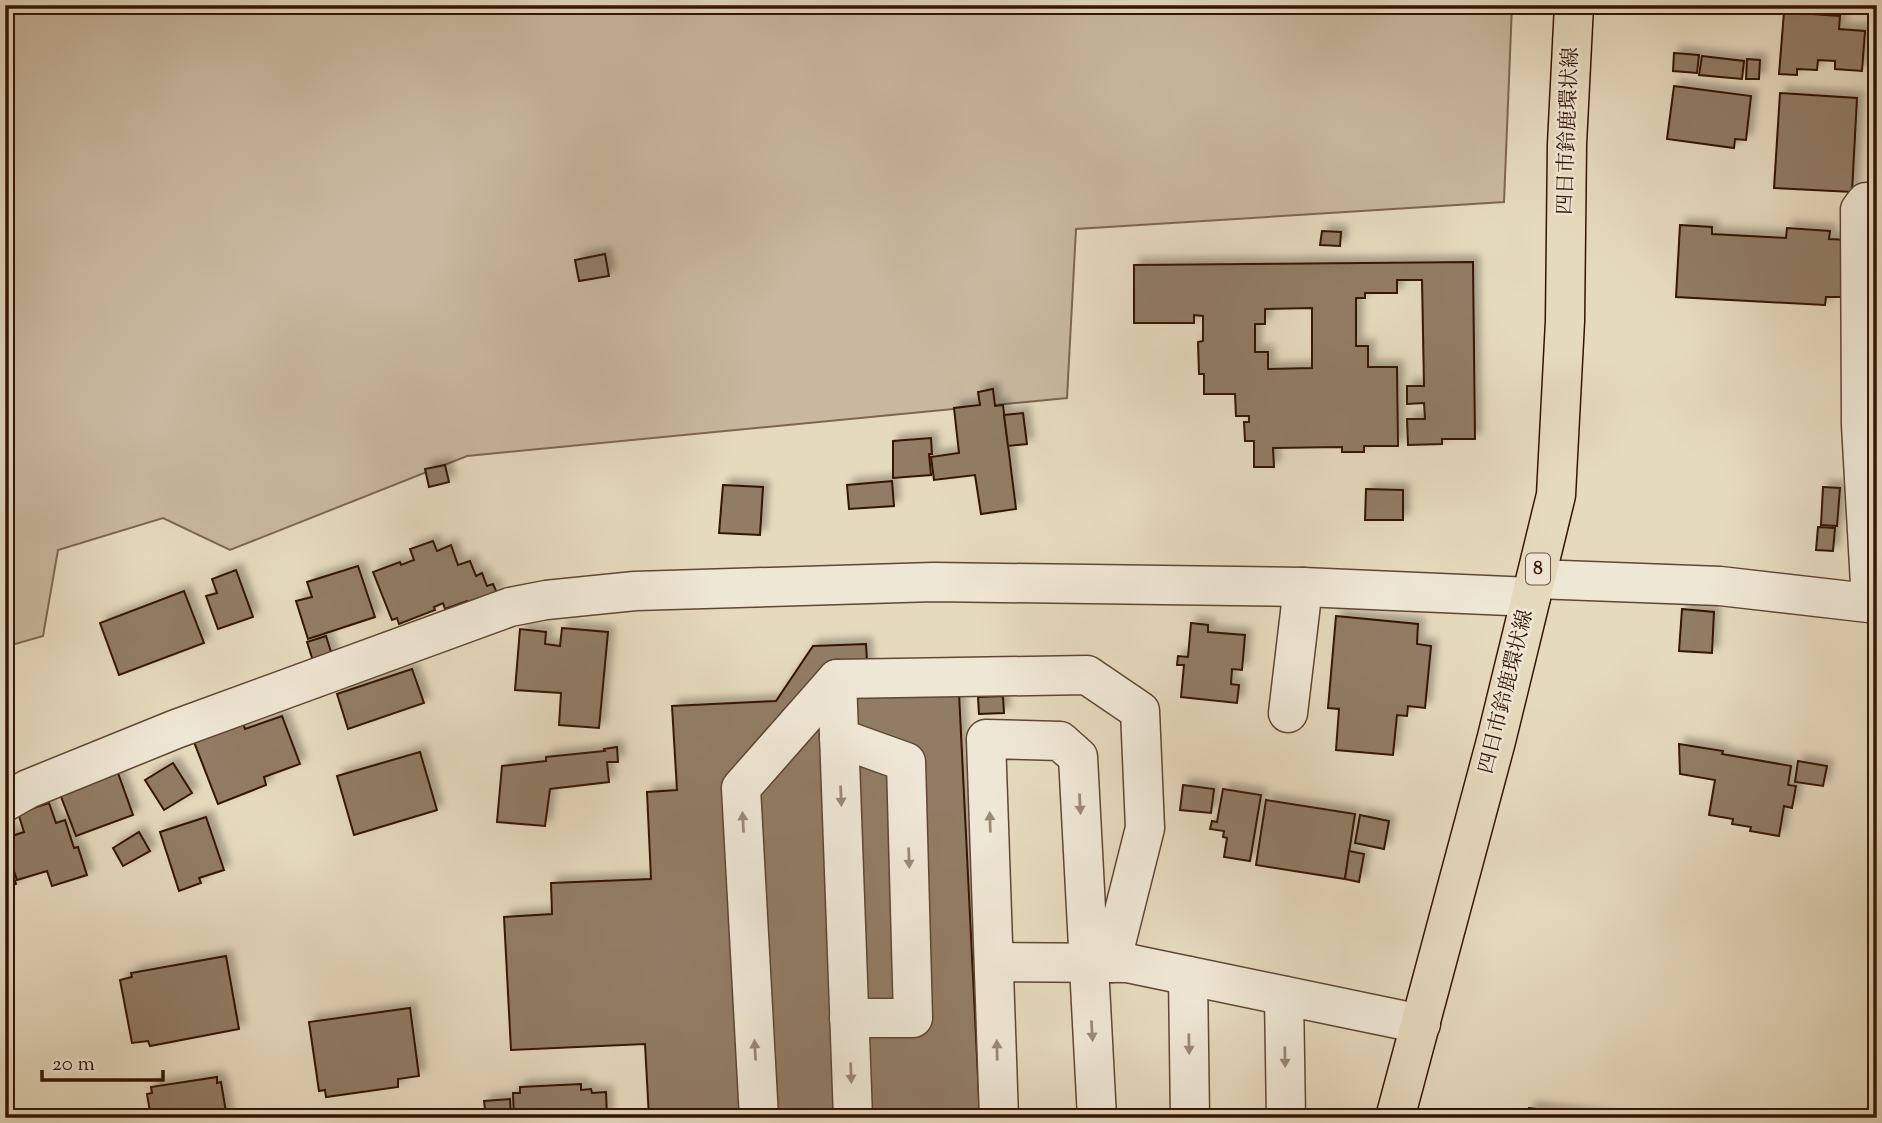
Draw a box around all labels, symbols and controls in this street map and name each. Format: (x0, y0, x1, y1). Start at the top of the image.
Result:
street label: 四日市鈴鹿環状線 (1551, 47, 1587, 215)
road number: 8 (1526, 554, 1550, 584)
street label: 四日市鈴鹿環状線 (1472, 607, 1542, 777)
one-way arrow (835, 786, 847, 808)
one-way arrow (1075, 793, 1086, 815)
one-way arrow (738, 811, 749, 833)
one-way arrow (984, 811, 995, 833)
one-way arrow (903, 847, 914, 869)
one-way arrow (1087, 1021, 1098, 1043)
one-way arrow (1183, 1033, 1195, 1055)
one-way arrow (750, 1038, 761, 1060)
one-way arrow (992, 1038, 1003, 1060)
scale bar (42, 1039, 163, 1083)
one-way arrow (1279, 1046, 1291, 1068)
text: 20 m (52, 1050, 95, 1080)
one-way arrow (845, 1062, 856, 1084)

